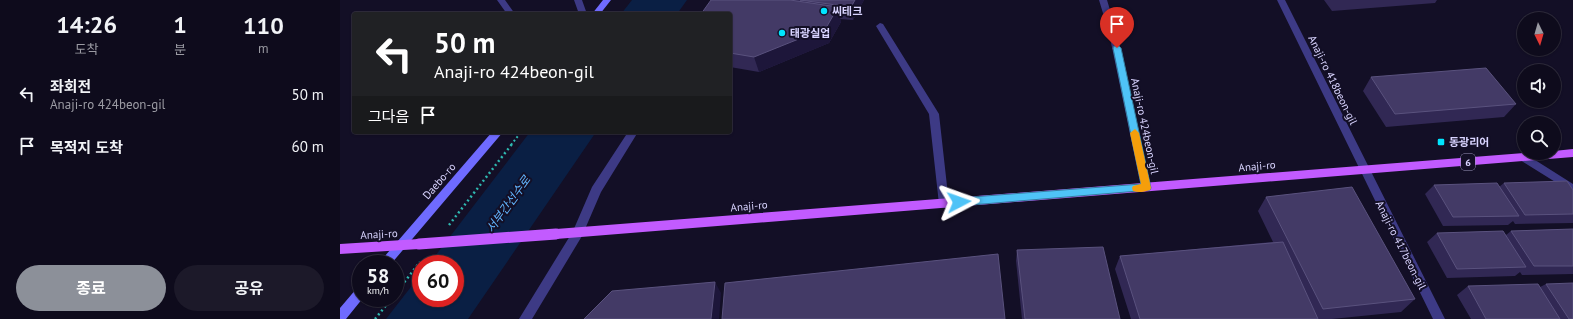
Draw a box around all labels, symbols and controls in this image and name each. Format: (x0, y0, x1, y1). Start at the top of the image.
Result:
place label: 씨테크 (832, 4, 862, 18)
marker: 씨테크 (819, 6, 829, 16)
pin (1100, 7.0, 1134, 48)
text: 14:26 (56, 9, 117, 40)
text: 1 (173, 9, 187, 40)
text: 110 (243, 10, 284, 41)
north arrow (1517, 12, 1561, 56)
map controls (1517, 12, 1561, 160)
icon: arrive (1106, 13, 1128, 35)
text: 50 m (434, 24, 495, 61)
place label: 태광실업 (790, 26, 830, 40)
icon: left (368, 28, 420, 80)
marker: 태광실업 (777, 28, 787, 38)
street label: Anaji-ro 418beon-gil (1305, 33, 1361, 128)
text: m (258, 40, 269, 57)
text: 도착 (75, 41, 99, 58)
text: 분 (174, 41, 186, 58)
text: Anaji-ro 424beon-gil (434, 60, 594, 83)
button: sound (1517, 64, 1561, 108)
text: 좌회전 (50, 77, 91, 96)
street label: Anaji-ro 424beon-gil (1128, 77, 1162, 176)
icon: left (16, 83, 38, 105)
text: 50 m (291, 85, 324, 104)
text: Anaji-ro 424beon-gil (50, 96, 165, 113)
icon: arrive (417, 104, 439, 126)
text: 그다음 (368, 107, 409, 126)
button: search (1517, 116, 1561, 160)
icon: arrive (16, 135, 38, 157)
place label: 동광리어 (1449, 135, 1489, 149)
text: 60 m (291, 137, 324, 156)
marker: 동광리어 (1436, 137, 1446, 147)
text: 목적지 도착 (50, 138, 123, 157)
road number: 6 (1461, 154, 1475, 170)
street label: Anaji-ro (1238, 157, 1276, 175)
street label: Daebo-ro (419, 160, 459, 202)
water label: 서부간선수로 (482, 172, 534, 235)
position arrow (938, 181, 980, 223)
street label: Anaji-ro (730, 197, 768, 215)
street label: Anaji-ro 417beon-gil (1373, 198, 1430, 292)
street label: Anaji-ro (360, 226, 398, 242)
speed limit sign: 60 (412, 255, 464, 307)
text: 58 (367, 263, 389, 289)
button: 종료 (16, 265, 166, 311)
button: 공유 (174, 265, 324, 311)
text: km/h (367, 284, 389, 297)

